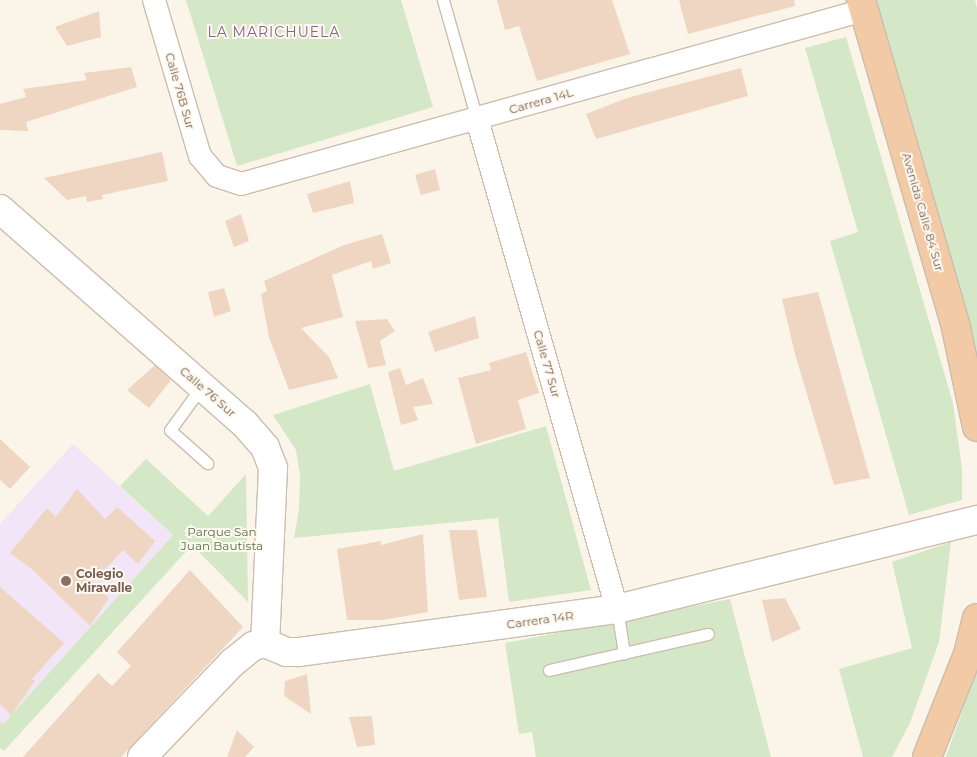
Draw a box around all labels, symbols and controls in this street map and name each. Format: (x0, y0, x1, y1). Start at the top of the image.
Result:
district label: LA MARICHUELA (206, 24, 342, 40)
street label: Calle 76B Sur (162, 51, 198, 131)
street label: Carrera 14L (507, 85, 575, 117)
street label: Avenida Calle 84 Sur (899, 151, 947, 273)
street label: Calle 77 Sur (530, 328, 564, 400)
street label: Calle 76 Sur (177, 364, 239, 420)
park label: Parque San Juan Bautista (181, 525, 263, 553)
place label: Colegio Miravalle (76, 567, 132, 595)
marker: Colegio Miravalle (60, 575, 72, 587)
street label: Carrera 14R (506, 608, 574, 632)

